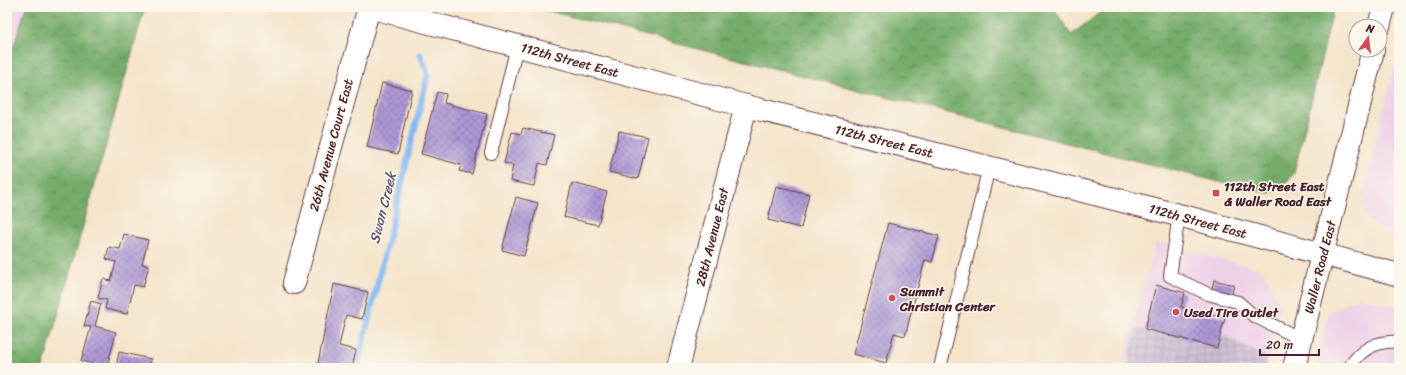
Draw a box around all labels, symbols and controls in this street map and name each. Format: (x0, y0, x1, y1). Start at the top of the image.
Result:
north arrow (1348, 18, 1388, 58)
text: N (1363, 18, 1377, 39)
street label: 112th Street East (519, 36, 622, 84)
street label: 26th Avenue Court East (302, 76, 360, 214)
street label: 112th Street East (832, 118, 936, 164)
water label: Swan Creek (362, 168, 404, 246)
place label: 112th Street East & Waller Road East (1224, 175, 1332, 213)
street label: 28th Avenue East (689, 184, 736, 289)
marker: 112th Street East & Waller Road East (1211, 188, 1221, 198)
street label: 112th Street East (1147, 197, 1250, 245)
street label: Waller Road East (1297, 217, 1343, 316)
place label: Summit Christian Center (899, 280, 997, 318)
marker: Summit Christian Center (887, 293, 897, 303)
place label: Used Tire Outlet (1184, 301, 1279, 324)
marker: Used Tire Outlet (1171, 307, 1181, 317)
scale bar (1260, 331, 1319, 357)
text: 20 m (1266, 334, 1293, 356)

